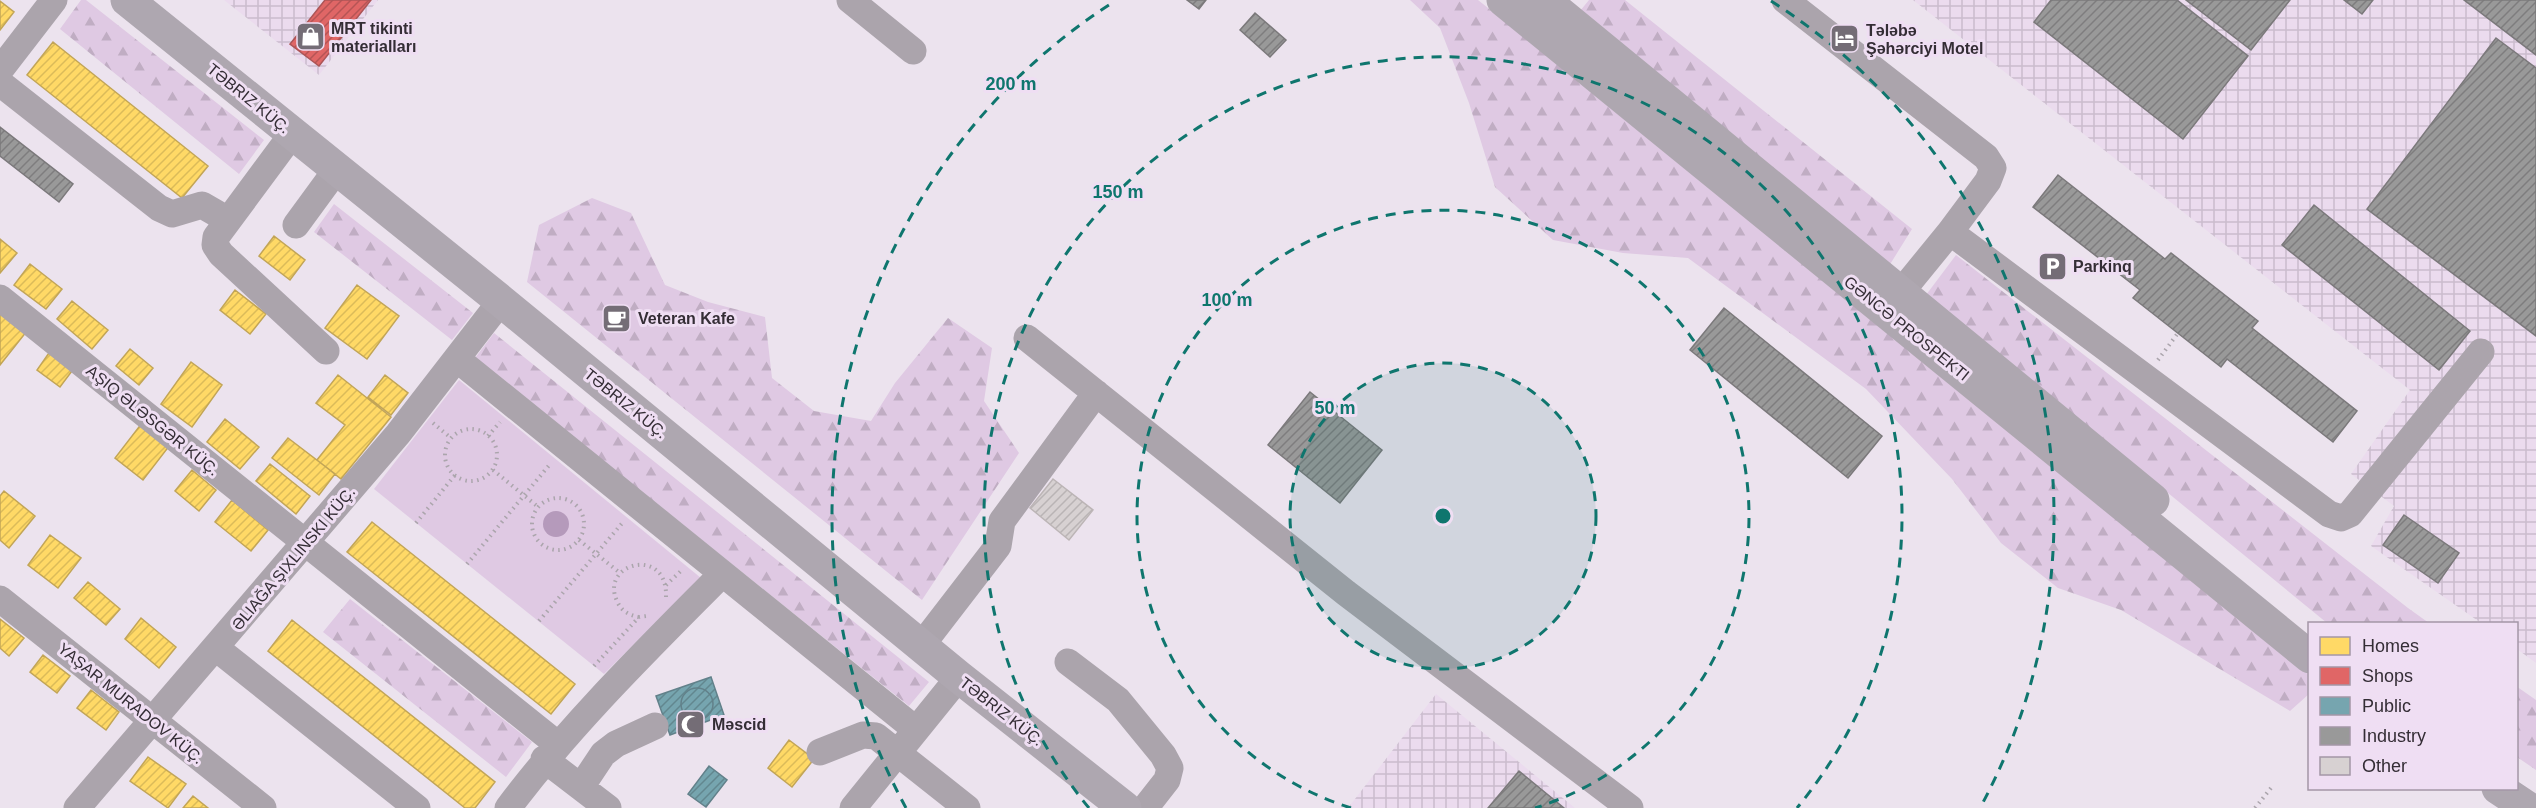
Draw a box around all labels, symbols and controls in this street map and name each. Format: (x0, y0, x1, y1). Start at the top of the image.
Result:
place label: MRT tikinti materialları (331, 20, 416, 55)
shop icon: MRT tikinti materialları (294, 21, 326, 53)
place label: Tələbə Şəhərciyi Motel (1866, 22, 1983, 57)
hotel icon: Tələbə Şəhərciyi Motel (1829, 23, 1861, 55)
street label: TƏBRIZ KÜÇ. (204, 60, 293, 137)
text: 200 m (985, 74, 1037, 94)
text: 150 m (1092, 182, 1144, 202)
parking icon: Parkinq (2036, 250, 2068, 282)
place label: Parkinq (2073, 258, 2132, 275)
street label: GƏNCƏ PROSPEKTI (1841, 273, 1973, 384)
text: 100 m (1201, 290, 1253, 310)
cafe icon: Veteran Kafe (601, 302, 633, 334)
place label: Veteran Kafe (638, 310, 735, 327)
street label: AŞIQ ƏLƏSGƏR KÜÇ. (83, 362, 222, 479)
street label: TƏBRIZ KÜÇ. (581, 365, 670, 442)
text: 50 m (1314, 398, 1356, 418)
street label: ƏLIAĞA ŞIXLINSKI KÜÇ. (228, 483, 358, 633)
centre of rings (1433, 506, 1453, 526)
legend (2308, 622, 2518, 790)
text: Homes (2362, 636, 2419, 656)
street label: YAŞAR MURADOV KÜÇ. (55, 640, 207, 767)
text: Shops (2362, 666, 2413, 686)
street label: TƏBRIZ KÜÇ. (957, 674, 1047, 749)
text: Public (2362, 696, 2411, 716)
mosque icon: Məscid (675, 708, 707, 740)
place label: Məscid (712, 716, 766, 733)
text: Industry (2362, 726, 2426, 746)
text: Other (2362, 756, 2407, 776)

